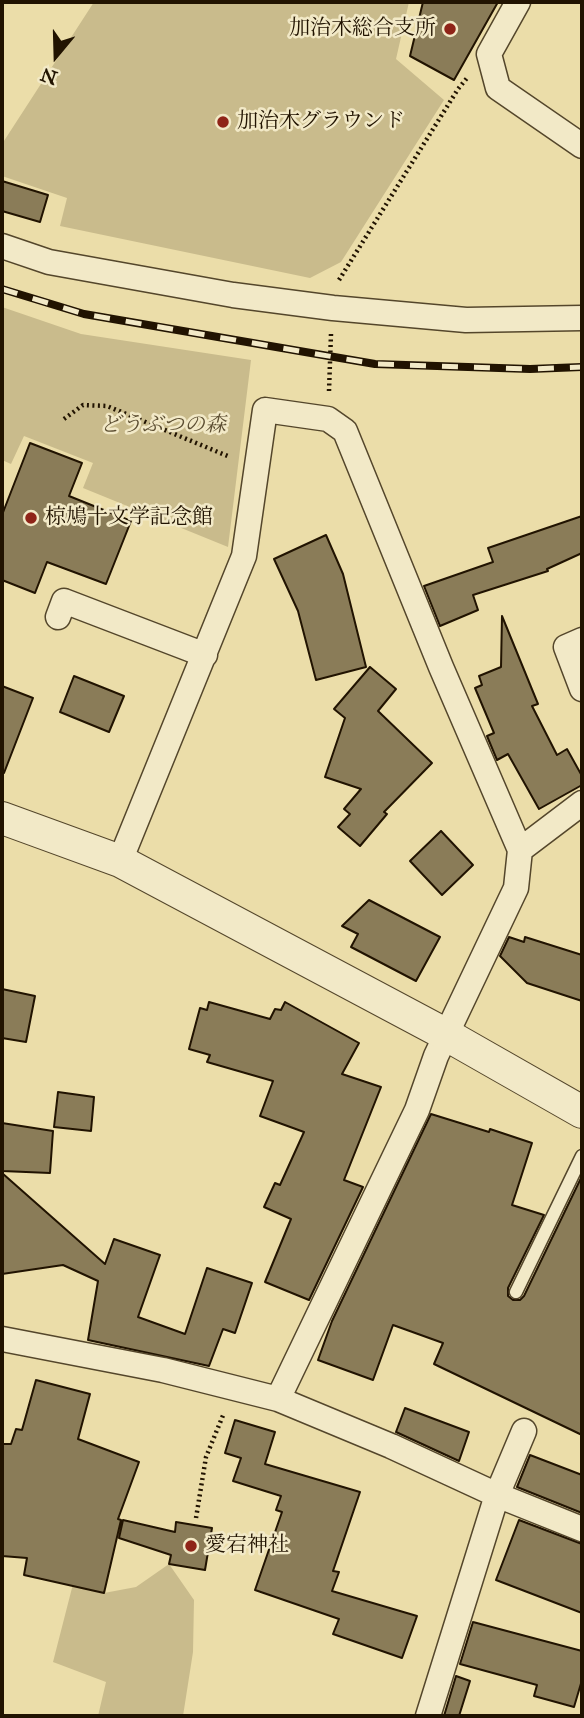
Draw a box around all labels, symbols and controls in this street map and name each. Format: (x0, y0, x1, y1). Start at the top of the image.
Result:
place label: 加治木総合支所 (289, 16, 436, 42)
north arrow (21, 21, 91, 91)
marker: 加治木総合支所 (442, 21, 458, 37)
text: N (38, 63, 60, 90)
place label: 加治木グラウンド (237, 109, 405, 135)
marker: 加治木グラウンド (215, 114, 231, 130)
park label: どうぶつの森 (100, 413, 226, 439)
place label: 椋鳩十文学記念館 (45, 505, 213, 531)
marker: 椋鳩十文学記念館 (23, 510, 39, 526)
place label: 愛宕神社 (205, 1533, 289, 1559)
marker: 愛宕神社 (183, 1538, 199, 1554)

